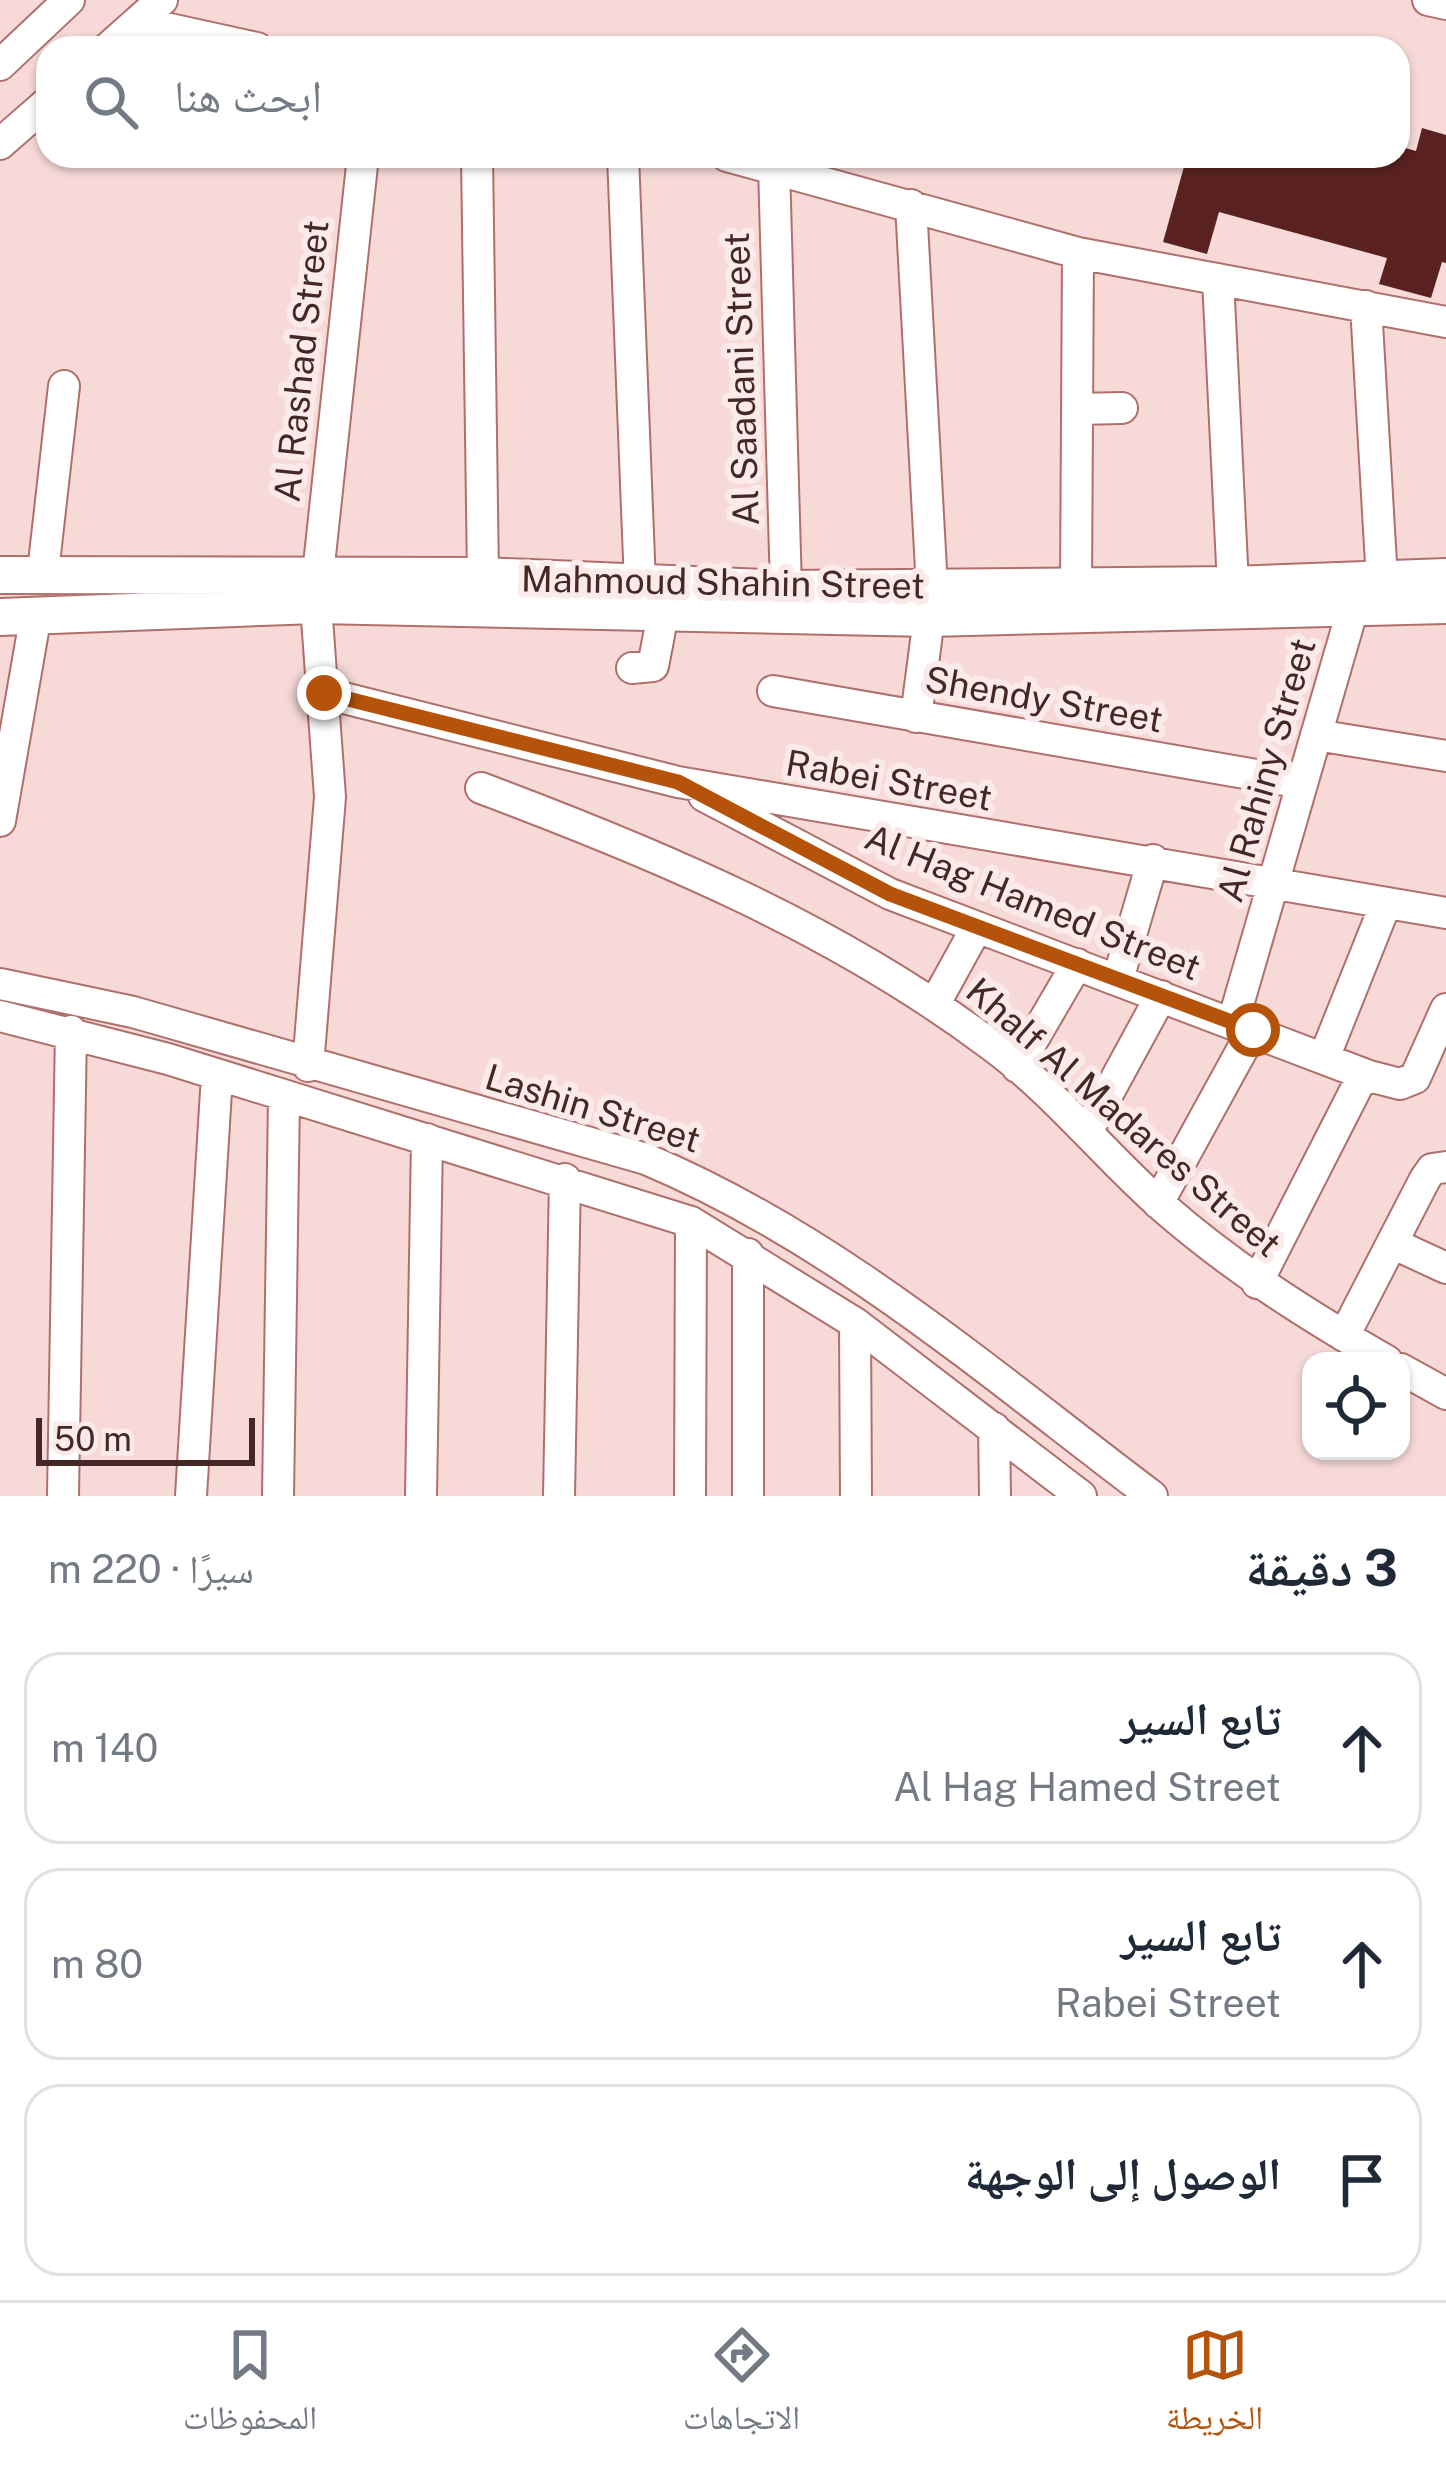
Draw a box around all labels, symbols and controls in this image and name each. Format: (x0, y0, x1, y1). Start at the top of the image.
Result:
search box (36, 36, 1410, 168)
icon: search (78, 69, 144, 135)
text: ابحث هنا (174, 69, 322, 122)
street label: Al Rashad Street (265, 218, 337, 504)
street label: Al Saadani Street (715, 231, 767, 527)
street label: Mahmoud Shahin Street (521, 557, 925, 607)
street label: Al Rahiny Street (1208, 633, 1324, 907)
street label: Shendy Street (922, 657, 1166, 741)
route end (297, 666, 351, 720)
street label: Rabei Street (783, 741, 995, 819)
street label: Al Hag Hamed Street (859, 815, 1207, 989)
street label: Khalf Al Madares Street (958, 969, 1290, 1265)
route start (1226, 1003, 1280, 1057)
street label: Lashin Street (480, 1055, 706, 1161)
map controls (1302, 1352, 1410, 1460)
button: locate (1302, 1352, 1410, 1460)
scale bar (36, 1412, 255, 1465)
text: 50 m (54, 1420, 132, 1458)
text: 3 دقيقة (1245, 1538, 1398, 1597)
text: سيرًا · 220 m (48, 1546, 254, 1592)
text: تابع السير (1121, 1692, 1281, 1745)
icon: ahead (1329, 1715, 1395, 1781)
text: 140 m (51, 1725, 159, 1771)
text: Al Hag Hamed Street (893, 1764, 1281, 1810)
text: تابع السير (1121, 1908, 1281, 1961)
icon: ahead (1329, 1931, 1395, 1997)
text: 80 m (51, 1941, 143, 1987)
text: Rabei Street (1055, 1980, 1281, 2026)
text: الوصول إلى الوجهة (965, 2147, 1281, 2200)
icon: arrive (1329, 2147, 1395, 2213)
tab: المحفوظات (183, 2322, 317, 2450)
tab: الاتجاهات (683, 2322, 800, 2450)
tab: الخريطة (1166, 2322, 1263, 2450)

